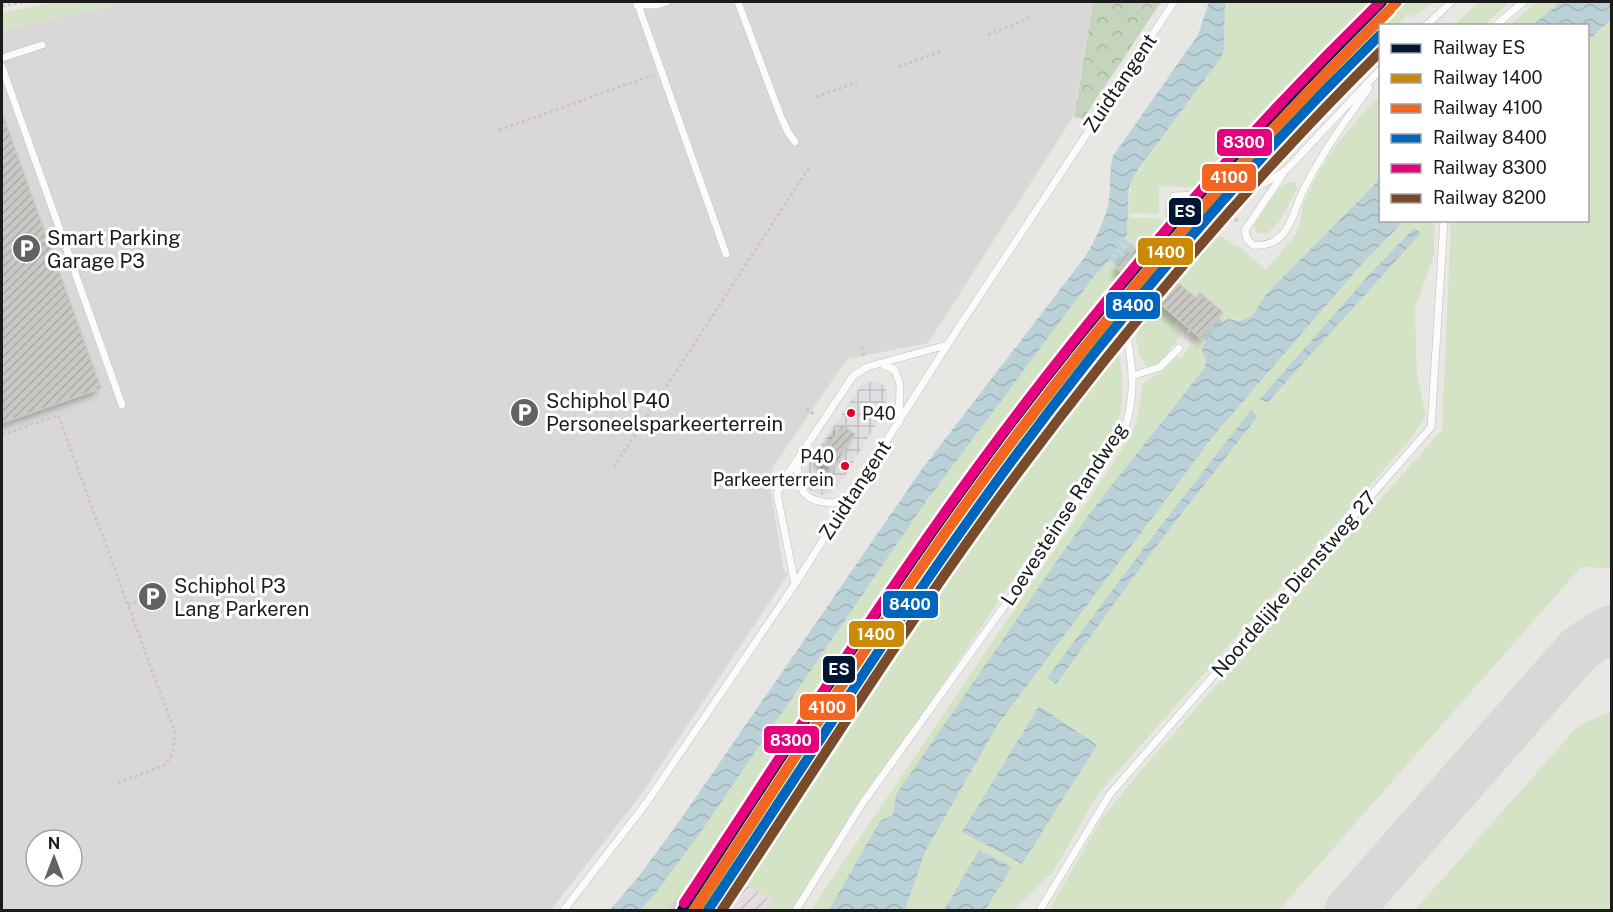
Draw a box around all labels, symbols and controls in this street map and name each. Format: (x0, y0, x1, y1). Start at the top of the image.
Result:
legend (1379, 24, 1589, 222)
street label: Zuidtangent (1078, 29, 1162, 137)
text: Railway ES (1433, 37, 1525, 58)
text: Railway 1400 (1433, 67, 1543, 88)
text: Railway 4100 (1433, 97, 1543, 118)
text: Railway 8400 (1433, 127, 1547, 148)
line badge: 8300 (1216, 128, 1273, 157)
text: 8300 (1223, 133, 1265, 152)
text: Railway 8300 (1433, 157, 1547, 178)
line badge: 4100 (1201, 163, 1257, 192)
text: 4100 (1210, 168, 1248, 187)
text: Railway 8200 (1433, 187, 1546, 208)
line badge: ES (1168, 197, 1202, 226)
text: ES (1174, 202, 1196, 221)
place label: Smart Parking Garage P3 (47, 226, 181, 273)
parking icon: Smart Parking Garage P3 (10, 233, 42, 265)
line badge: 1400 (1137, 237, 1194, 266)
text: 1400 (1147, 243, 1185, 262)
line badge: 8400 (1105, 291, 1161, 320)
text: 8400 (1112, 296, 1154, 315)
place label: Schiphol P40 Personeelsparkeerterrein (546, 389, 783, 436)
parking icon: Schiphol P40 Personeelsparkeerterrein (509, 397, 541, 429)
place label: P40 (862, 403, 896, 424)
marker: P40 (845, 407, 857, 419)
street label: Loevesteinse Randweg (996, 418, 1132, 610)
street label: Zuidtangent (814, 436, 896, 544)
place label: P40 Parkeerterrein (713, 446, 834, 490)
marker: P40 Parkeerterrein (839, 460, 851, 472)
street label: Noordelijke Dienstweg 27 (1207, 486, 1381, 682)
place label: Schiphol P3 Lang Parkeren (174, 574, 309, 621)
parking icon: Schiphol P3 Lang Parkeren (137, 581, 169, 613)
line badge: 8400 (882, 590, 939, 619)
text: 8400 (889, 595, 931, 614)
line badge: 1400 (848, 620, 905, 648)
text: 1400 (857, 625, 895, 644)
line badge: ES (822, 655, 856, 684)
text: ES (828, 660, 850, 679)
line badge: 4100 (799, 693, 856, 721)
text: 4100 (808, 698, 846, 717)
line badge: 8300 (763, 725, 820, 754)
text: 8300 (770, 731, 812, 750)
north arrow (24, 828, 84, 888)
text: N (48, 834, 60, 853)

